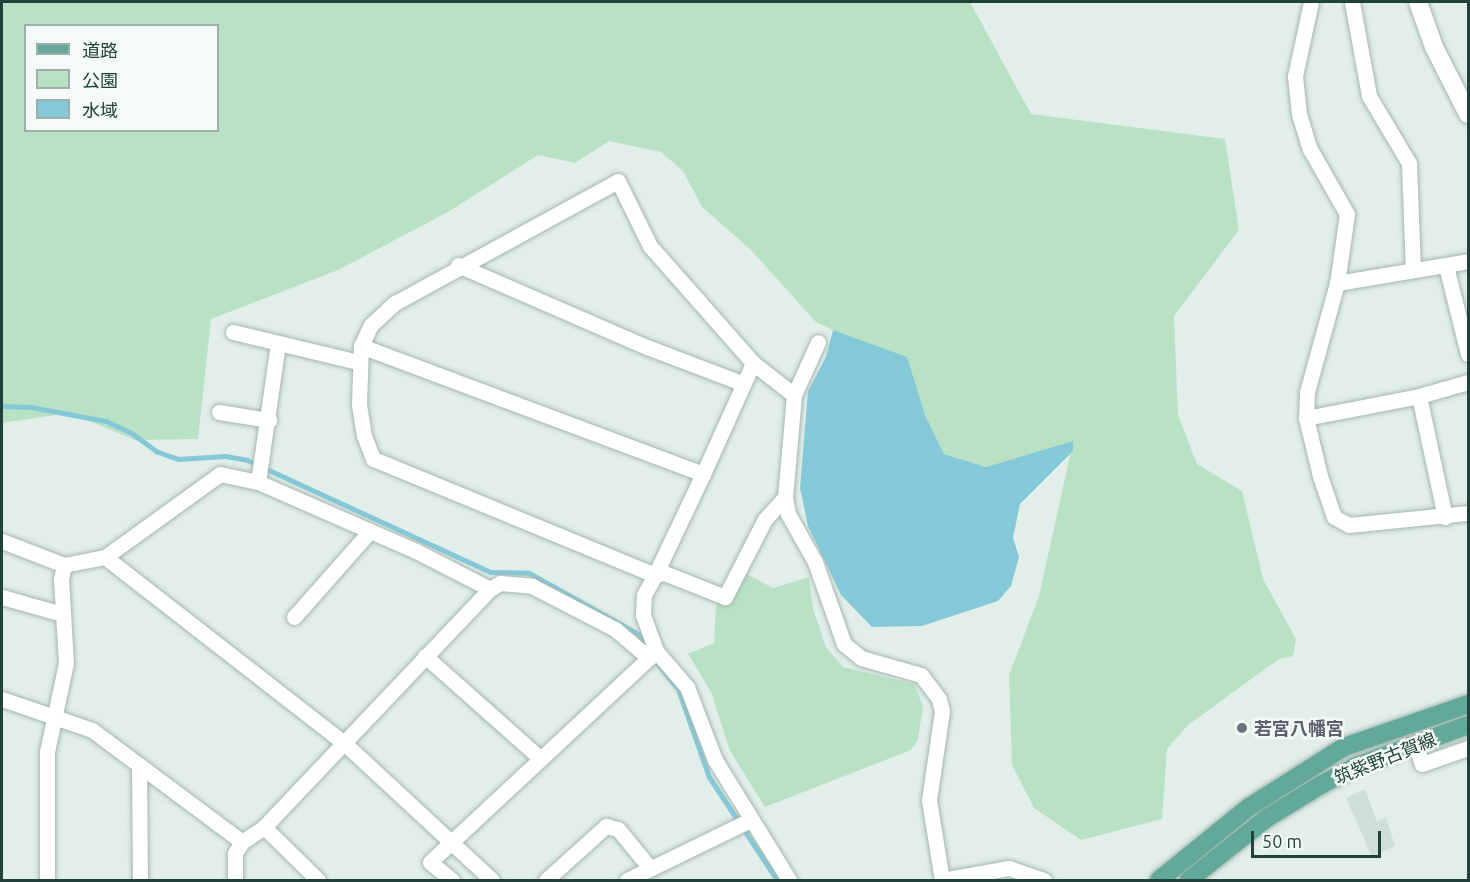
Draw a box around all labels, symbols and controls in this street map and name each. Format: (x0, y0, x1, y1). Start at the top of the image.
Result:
legend (24, 24, 219, 132)
text: 道路 (82, 40, 118, 60)
text: 公園 (82, 70, 118, 90)
text: 水域 (82, 100, 118, 120)
place label: 若宮八幡宮 (1254, 717, 1344, 739)
marker: 若宮八幡宮 (1235, 721, 1249, 735)
street label: 筑紫野古賀線 (1331, 728, 1439, 788)
scale bar (1254, 819, 1384, 857)
text: 50 m (1262, 831, 1302, 851)

